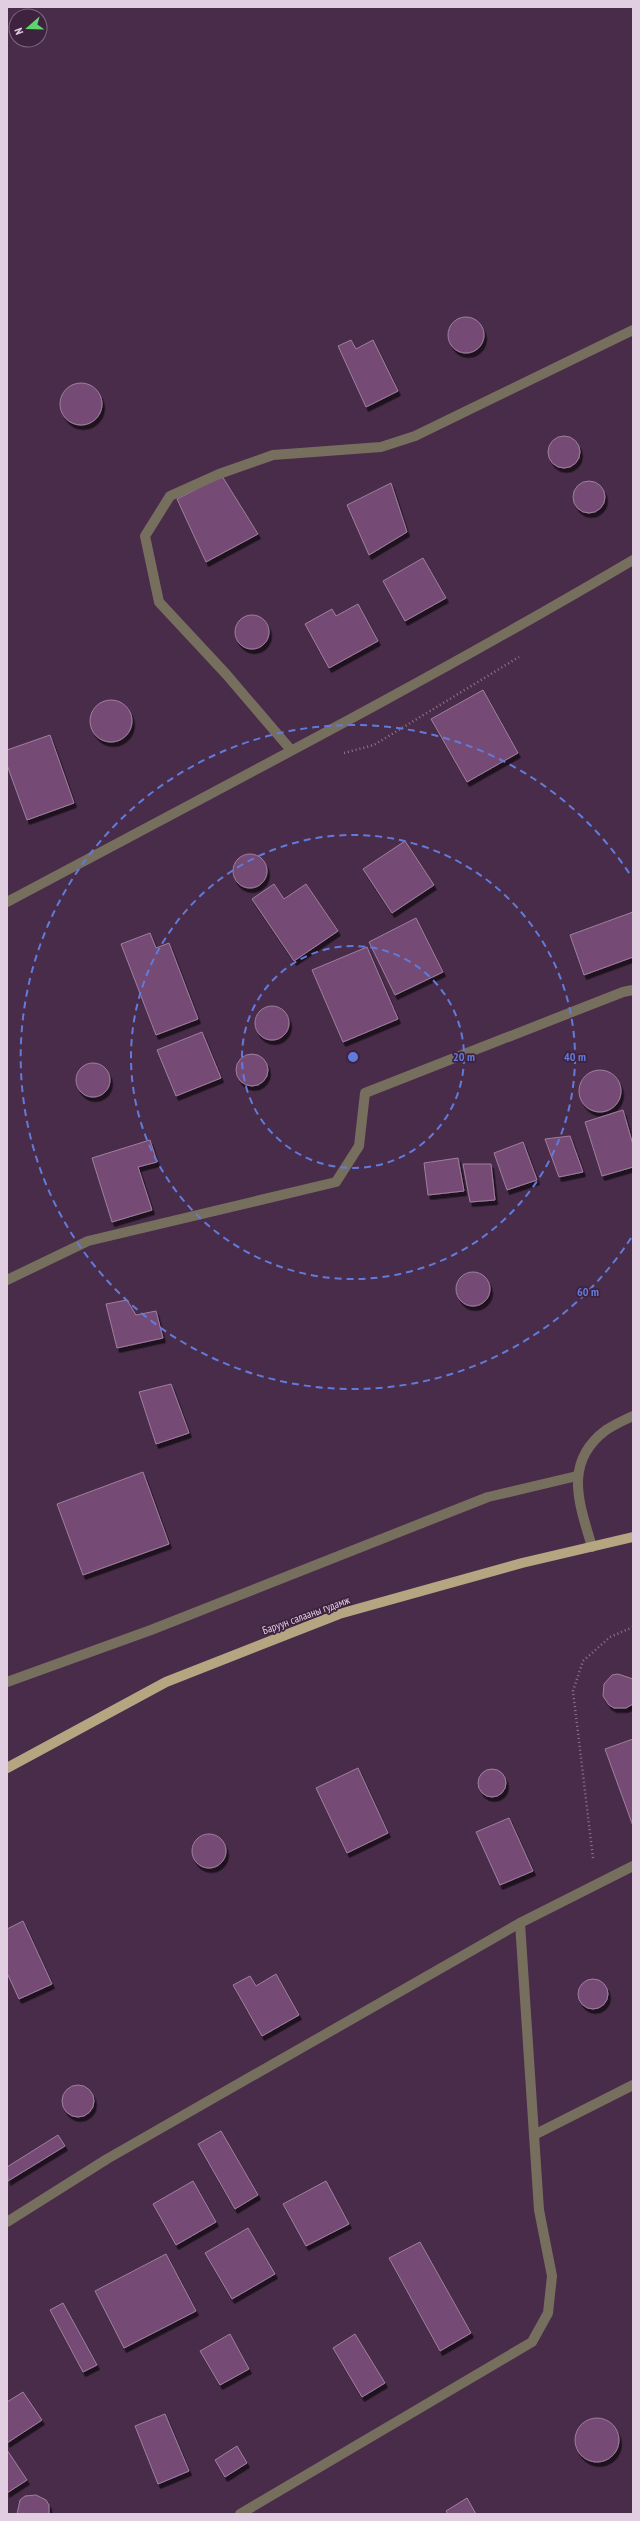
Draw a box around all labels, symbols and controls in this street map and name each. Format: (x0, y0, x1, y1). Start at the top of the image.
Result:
north arrow (8, 8, 48, 48)
text: N (11, 26, 26, 37)
text: 20 m (453, 1049, 475, 1064)
text: 40 m (564, 1049, 586, 1064)
centre of rings (346, 1050, 360, 1064)
text: 60 m (577, 1284, 599, 1299)
street label: Баруун салааны гудамж (260, 1593, 352, 1637)

